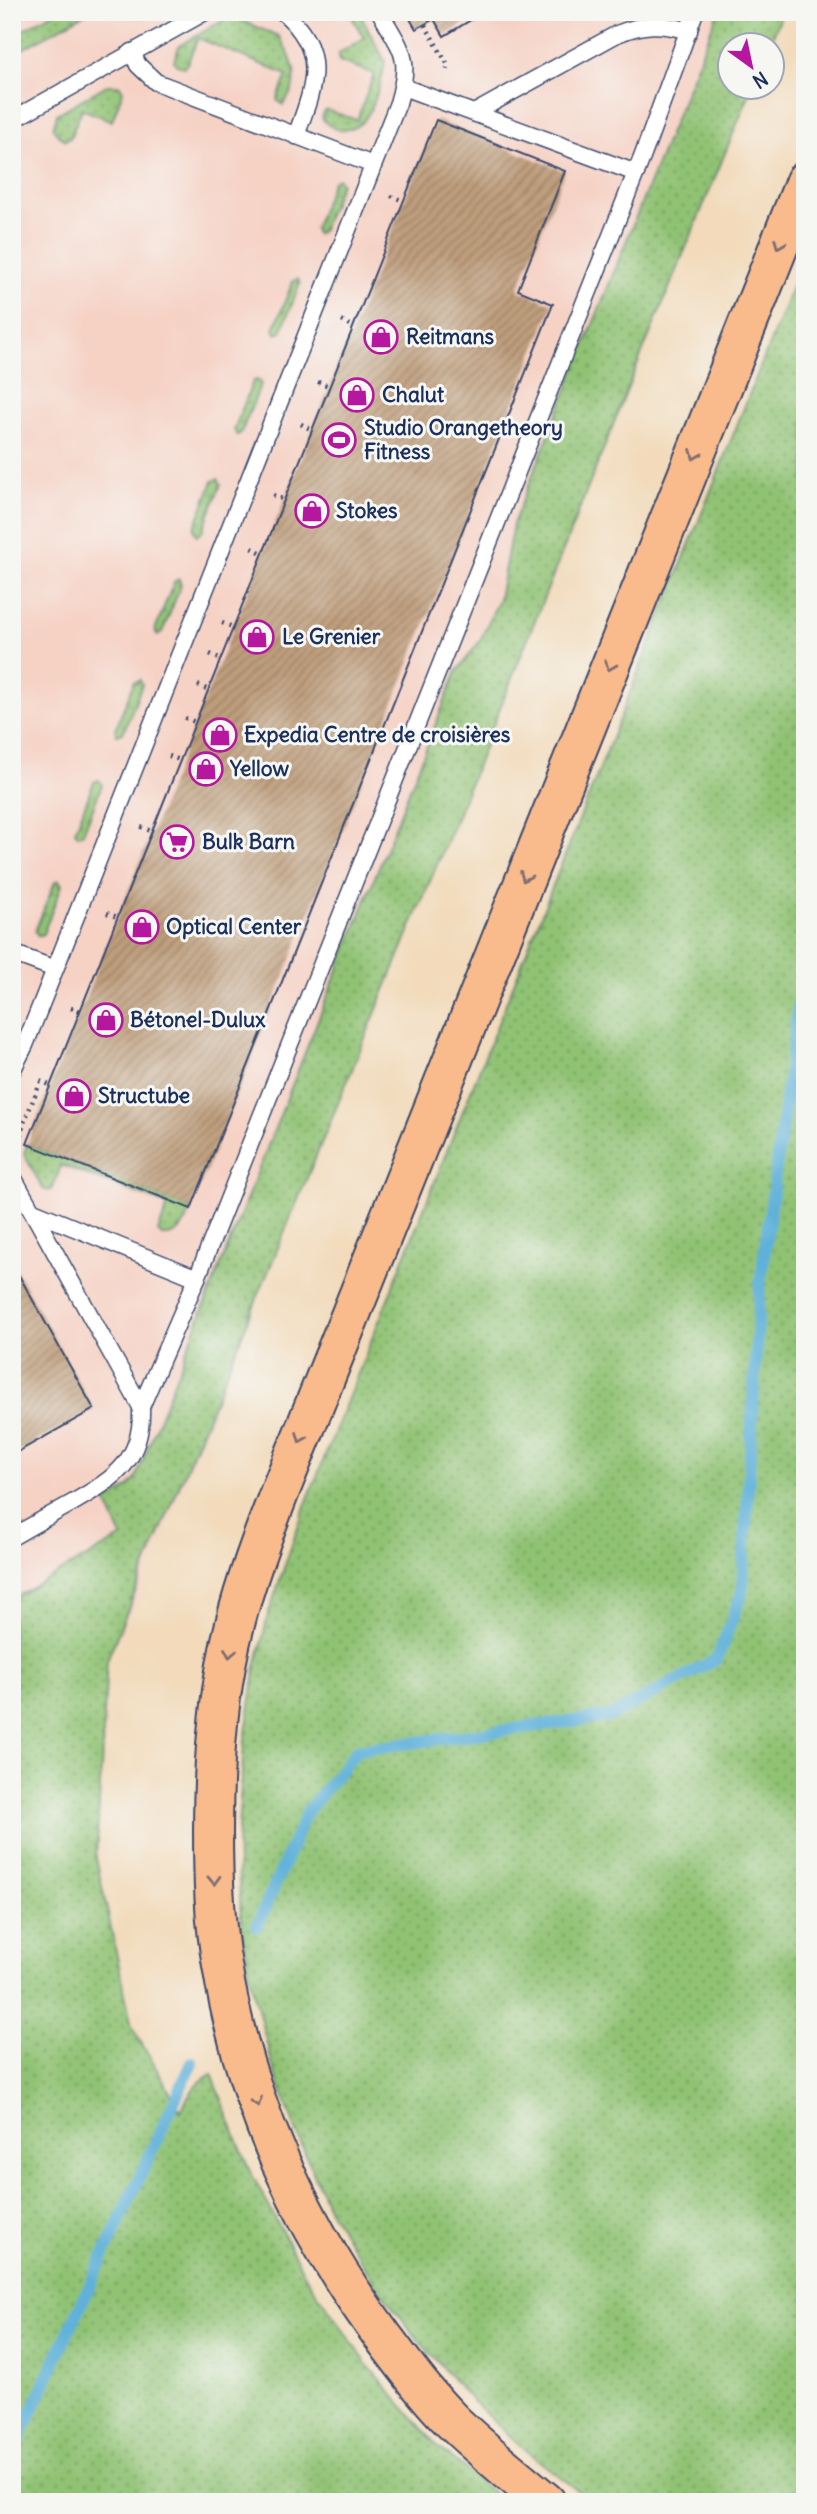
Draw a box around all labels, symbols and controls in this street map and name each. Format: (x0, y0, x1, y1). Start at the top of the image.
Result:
north arrow (716, 32, 786, 102)
text: N (748, 67, 772, 94)
one-way arrow (774, 237, 788, 249)
shop icon: Reitmans (362, 318, 400, 356)
place label: Reitmans (406, 323, 495, 350)
shop icon: Chalut (338, 376, 376, 414)
place label: Chalut (382, 381, 445, 408)
place label: Studio Orangetheory Fitness (364, 414, 563, 465)
sports icon: Studio Orangetheory Fitness (320, 421, 358, 459)
one-way arrow (689, 449, 703, 461)
shop icon: Stokes (293, 492, 331, 530)
place label: Stokes (336, 497, 398, 524)
shop icon: Le Grenier (238, 618, 276, 656)
place label: Le Grenier (282, 623, 381, 650)
one-way arrow (605, 660, 619, 672)
shop icon: Expedia Centre de croisières (201, 716, 239, 754)
place label: Expedia Centre de croisières (244, 721, 511, 748)
shop icon: Yellow (187, 750, 225, 788)
place label: Yellow (229, 755, 290, 782)
supermarket icon: Bulk Barn (158, 823, 196, 861)
place label: Bulk Barn (202, 828, 295, 855)
one-way arrow (520, 871, 534, 883)
shop icon: Optical Center (123, 908, 161, 946)
place label: Optical Center (166, 913, 302, 940)
shop icon: Bétonel-Dulux (87, 1001, 125, 1039)
place label: Bétonel-Dulux (130, 1006, 266, 1033)
shop icon: Structube (55, 1077, 93, 1115)
place label: Structube (98, 1082, 190, 1109)
one-way arrow (296, 1431, 310, 1443)
one-way arrow (223, 1647, 238, 1659)
one-way arrow (207, 1874, 222, 1885)
one-way arrow (249, 2095, 263, 2107)

